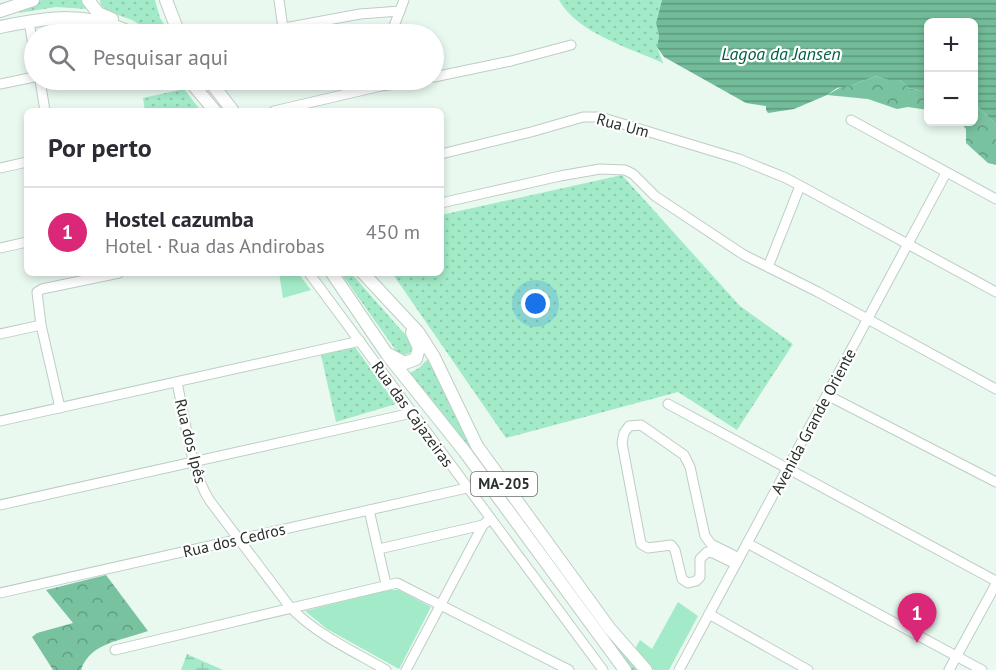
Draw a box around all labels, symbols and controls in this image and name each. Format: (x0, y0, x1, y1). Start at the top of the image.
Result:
map controls (924, 18, 978, 126)
button: + (924, 18, 978, 72)
search box (24, 24, 444, 90)
icon: search (45, 41, 78, 74)
water label: Lagoa da Jansen (721, 42, 841, 65)
text: Pesquisar aqui (93, 43, 229, 71)
button: − (924, 72, 978, 126)
street label: Rua Um (595, 108, 651, 142)
text: Por perto (48, 131, 152, 164)
text: Hostel cazumba (105, 205, 254, 233)
text: 1 (62, 219, 73, 245)
text: 450 m (366, 219, 420, 245)
text: Hotel · Rua das Andirobas (105, 233, 325, 259)
your location (521, 289, 550, 318)
street label: Avenida Grande Oriente (766, 345, 860, 497)
street label: Rua das Cajazeiras (368, 357, 458, 471)
street label: Rua dos Ipês (171, 397, 211, 486)
road number: MA-205 (471, 472, 537, 496)
street label: Rua dos Cedros (181, 518, 287, 561)
pin: 1 (898, 594, 936, 643)

